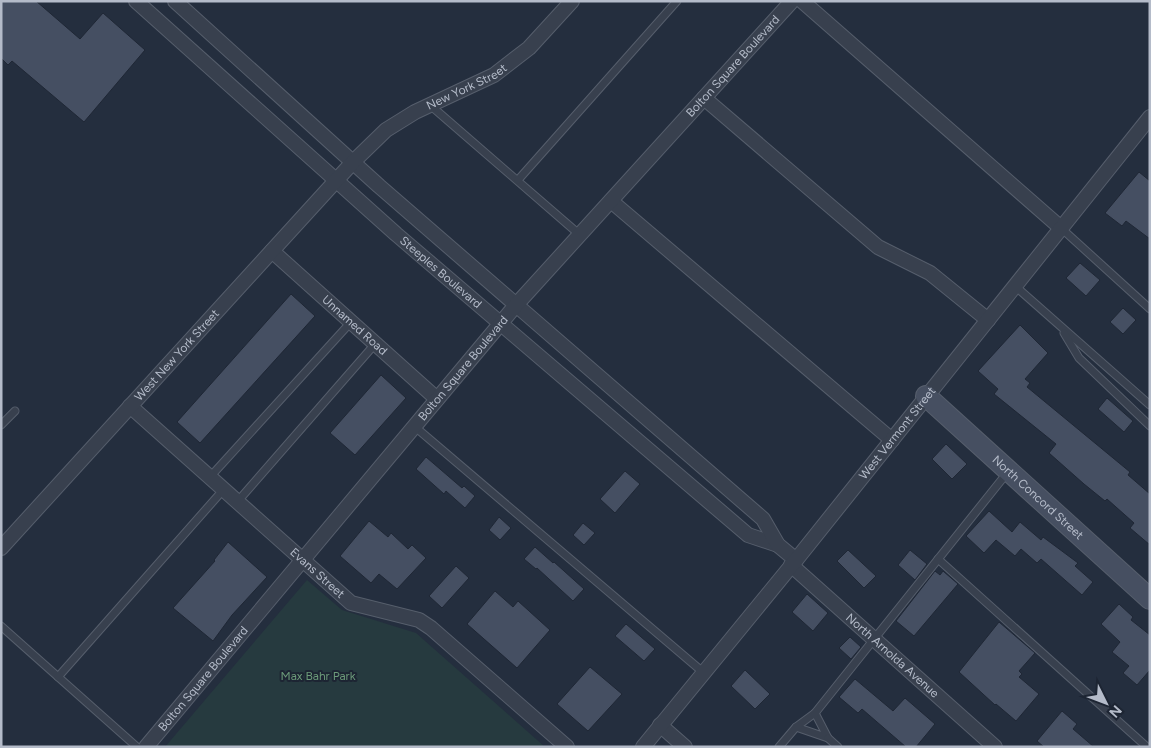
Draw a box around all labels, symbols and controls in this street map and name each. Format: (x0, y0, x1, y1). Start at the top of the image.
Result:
street label: Bolton Square Boulevard (683, 13, 782, 120)
street label: New York Street (424, 60, 510, 113)
street label: Steeples Boulevard (397, 233, 485, 311)
street label: Unnamed Road (319, 292, 390, 358)
street label: West New York Street (132, 306, 222, 404)
street label: Bolton Square Boulevard (415, 313, 511, 423)
street label: West Vermont Street (856, 384, 939, 482)
street label: North Concord Street (989, 453, 1087, 543)
street label: Evans Street (287, 545, 348, 601)
street label: North Arnolda Avenue (843, 610, 942, 701)
street label: Bolton Square Boulevard (155, 624, 251, 734)
park label: Max Bahr Park (281, 669, 356, 683)
north arrow (1081, 678, 1131, 728)
text: N (1105, 702, 1125, 721)

